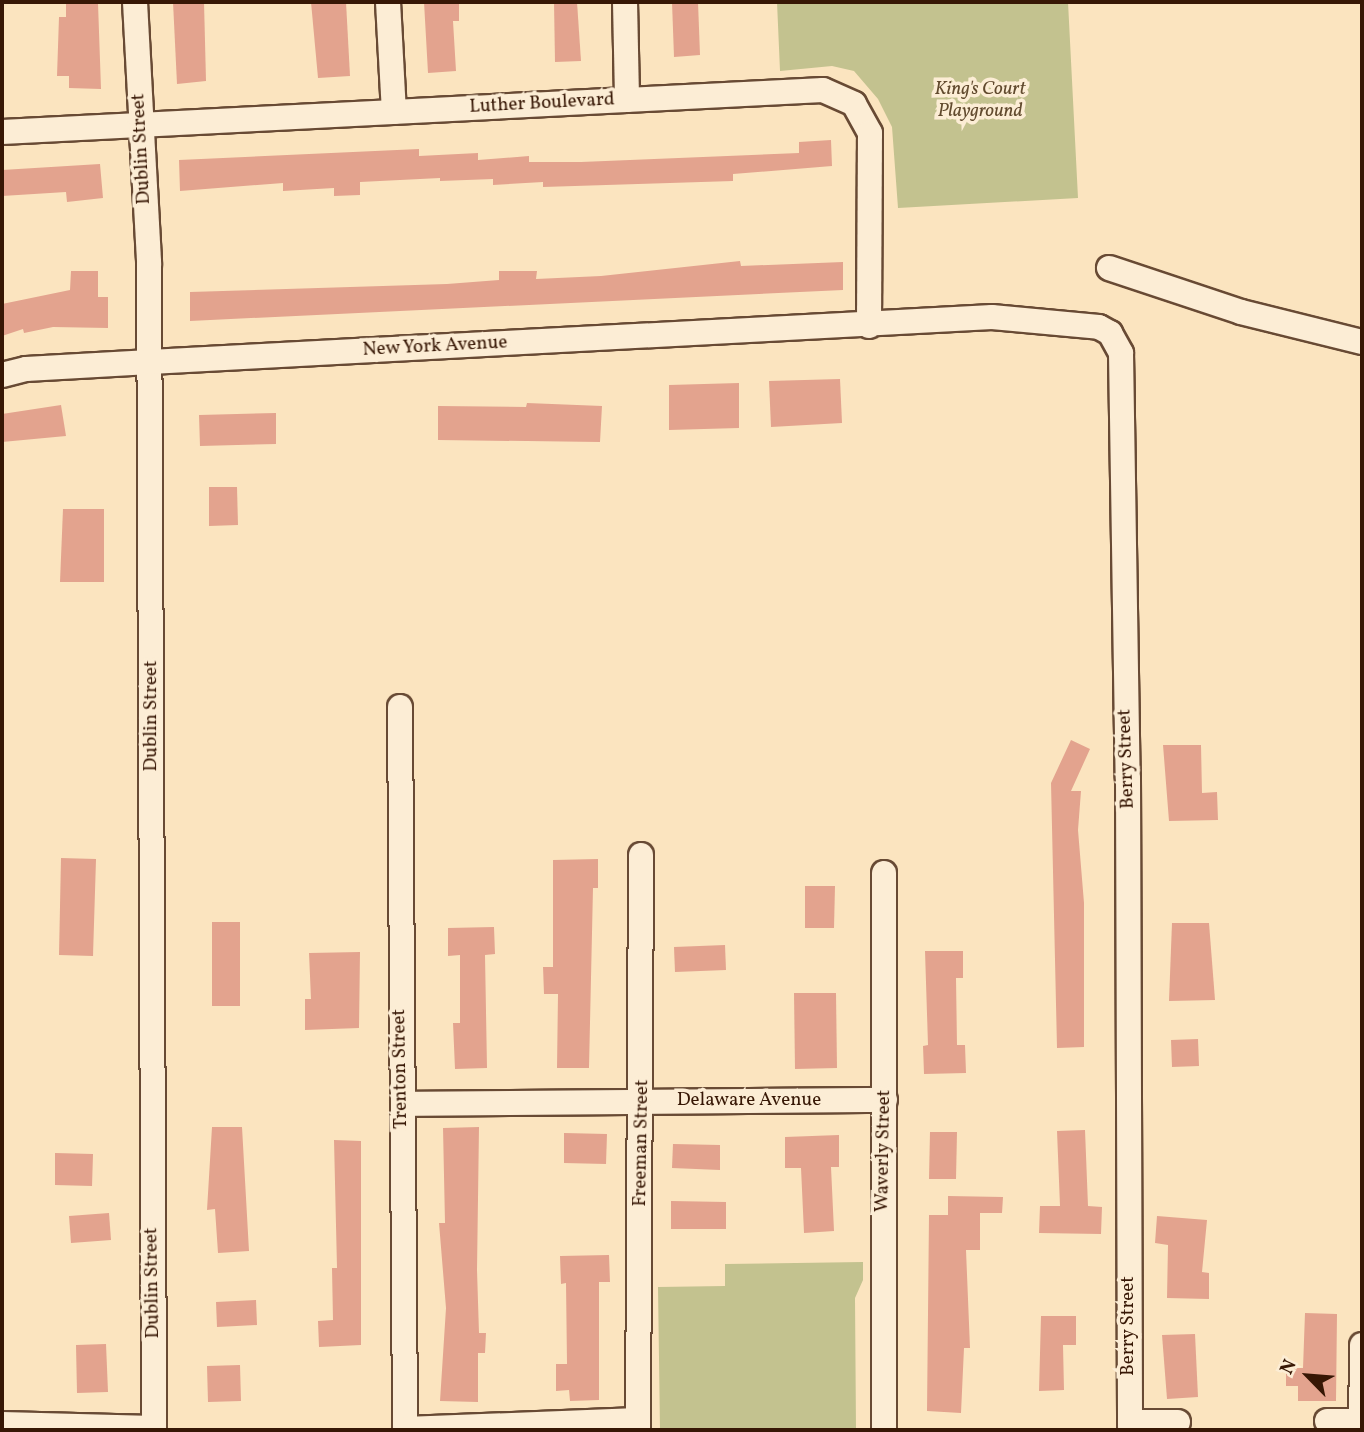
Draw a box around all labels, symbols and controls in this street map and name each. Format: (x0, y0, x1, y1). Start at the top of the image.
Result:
park label: King's Court Playground (934, 79, 1026, 123)
street label: Luther Boulevard (469, 89, 615, 119)
street label: Dublin Street (128, 93, 156, 205)
street label: New York Avenue (361, 332, 509, 362)
street label: Dublin Street (141, 660, 163, 772)
street label: Berry Street (1114, 708, 1140, 810)
street label: Trenton Street (389, 1009, 413, 1129)
street label: Freeman Street (629, 1079, 655, 1207)
street label: Waverly Street (872, 1089, 896, 1213)
street label: Delaware Avenue (677, 1090, 821, 1112)
street label: Dublin Street (141, 1227, 165, 1339)
street label: Berry Street (1118, 1276, 1140, 1376)
north arrow (1273, 1341, 1343, 1411)
text: N (1274, 1355, 1304, 1379)

